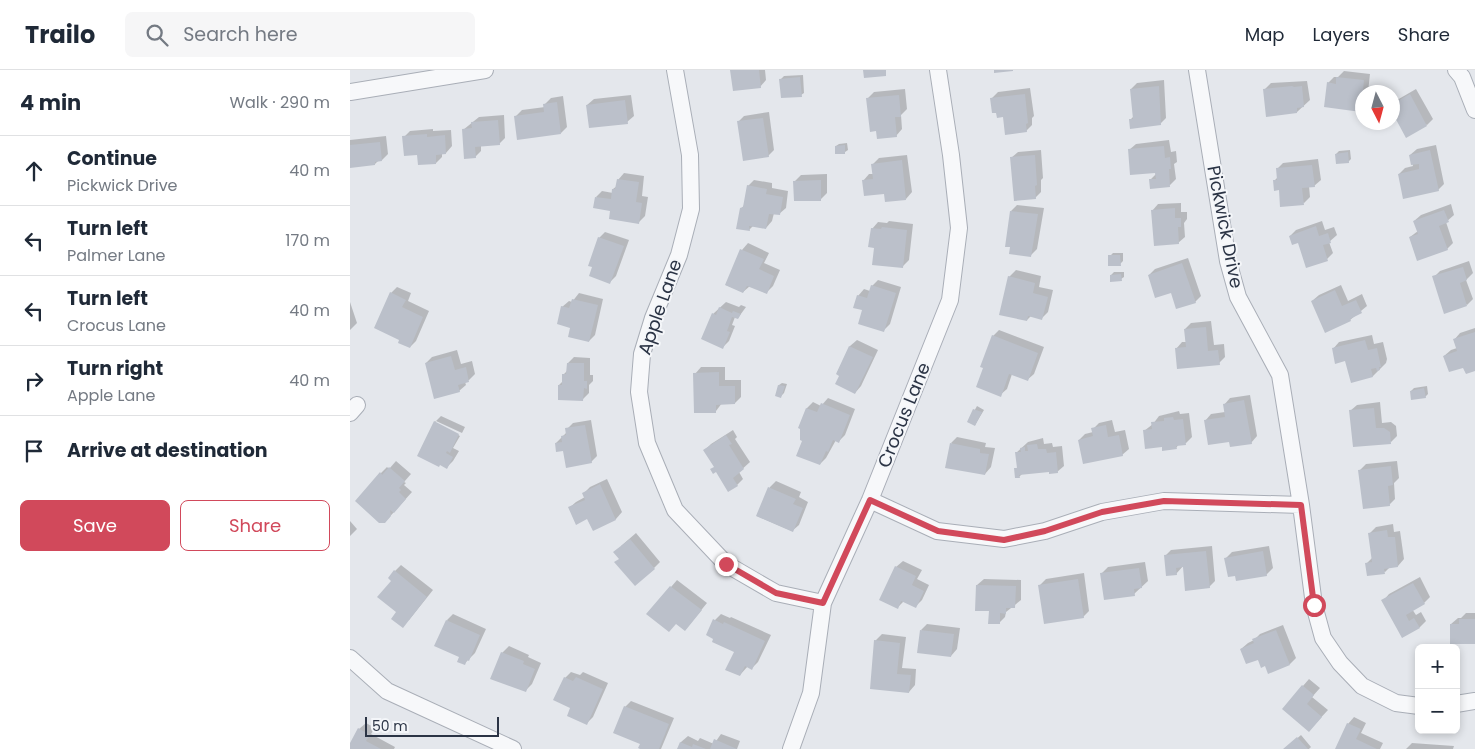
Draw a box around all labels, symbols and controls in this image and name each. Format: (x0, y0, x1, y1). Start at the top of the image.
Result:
search box (125, 12, 475, 57)
text: Trailo (25, 18, 95, 51)
icon: search (143, 21, 171, 49)
text: Search here (183, 21, 298, 48)
text: Map (1245, 22, 1285, 47)
text: Layers (1313, 22, 1370, 47)
text: Share (1398, 22, 1450, 47)
north arrow (1355, 85, 1400, 130)
text: 4 min (20, 88, 81, 117)
text: Walk · 290 m (229, 91, 330, 114)
text: Continue (67, 145, 157, 172)
icon: ahead (20, 157, 48, 185)
text: 40 m (289, 159, 330, 182)
street label: Pickwick Drive (1201, 163, 1250, 290)
text: Pickwick Drive (67, 174, 178, 197)
text: Turn left (67, 215, 148, 242)
icon: left (20, 227, 48, 255)
text: 170 m (285, 229, 330, 252)
text: Palmer Lane (67, 244, 166, 267)
street label: Apple Lane (632, 256, 688, 358)
text: Turn left (67, 285, 148, 312)
icon: left (20, 297, 48, 325)
text: 40 m (289, 299, 330, 322)
text: Crocus Lane (67, 314, 166, 337)
text: Turn right (67, 355, 163, 382)
street label: Crocus Lane (871, 358, 936, 471)
icon: right (20, 367, 48, 395)
text: 40 m (289, 369, 330, 392)
text: Apple Lane (67, 384, 155, 407)
icon: arrive (20, 437, 48, 465)
text: Arrive at destination (67, 437, 268, 464)
button: Save (20, 500, 170, 551)
button: Share (180, 500, 330, 551)
route end (715, 553, 738, 576)
route start (1303, 594, 1326, 617)
map controls (1415, 644, 1460, 734)
button: + (1415, 644, 1460, 689)
button: − (1415, 689, 1460, 734)
scale bar (365, 714, 499, 737)
text: 50 m (372, 716, 408, 736)

